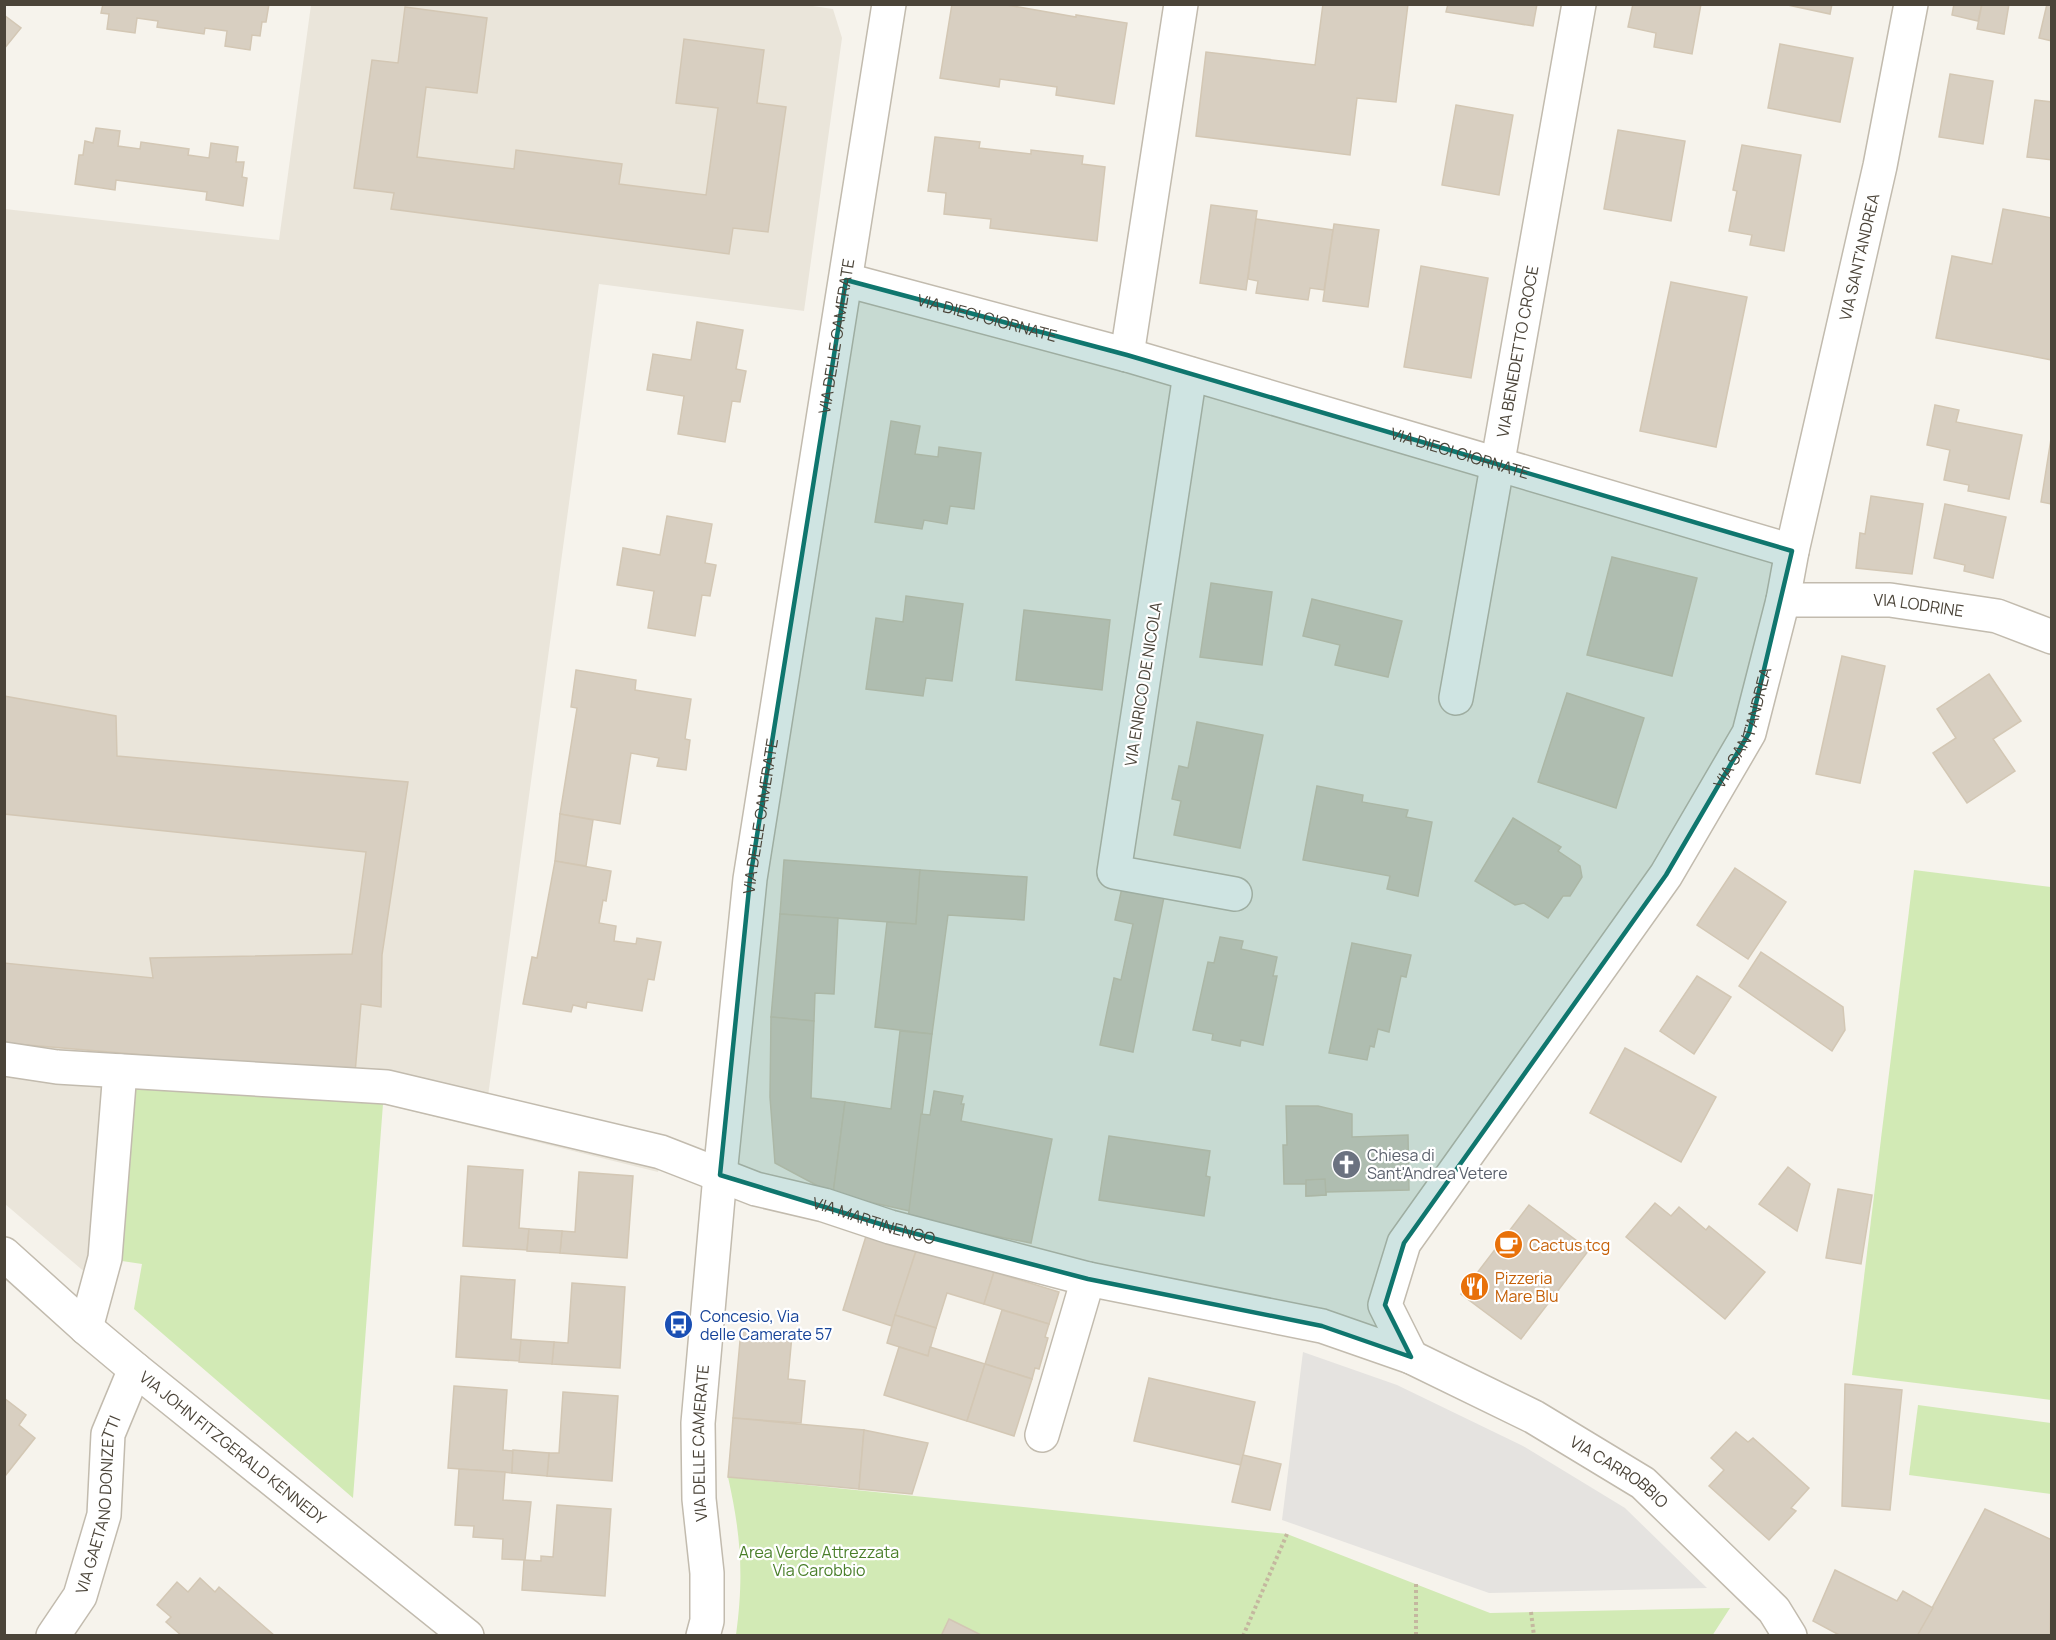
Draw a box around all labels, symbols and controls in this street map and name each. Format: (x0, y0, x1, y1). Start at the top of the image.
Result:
street label: VIA SANT'ANDREA (1834, 191, 1884, 323)
street label: VIA DELLE CAMERATE (813, 257, 859, 416)
street label: VIA BENEDETTO CROCE (1491, 264, 1543, 439)
street label: VIA DIECI GIORNATE (915, 288, 1059, 347)
street label: VIA DIECI GIORNATE (1388, 422, 1532, 484)
street label: VIA LODRINE (1874, 589, 1965, 622)
street label: VIA ENRICO DE NICOLA (1119, 600, 1167, 768)
street label: VIA SANT'ANDREA (1708, 665, 1776, 792)
street label: VIA DELLE CAMERATE (738, 737, 783, 895)
place label: Chiesa di Sant'Andrea Vetere (1367, 1144, 1508, 1184)
church icon: Chiesa di Sant'Andrea Vetere (1330, 1148, 1362, 1180)
street label: VIA MARTINENGO (810, 1192, 938, 1250)
cafe icon: Cactus tcg (1492, 1229, 1524, 1261)
place label: Cactus tcg (1529, 1234, 1610, 1256)
place label: Pizzeria Mare Blu (1495, 1267, 1559, 1307)
restaurant icon: Pizzeria Mare Blu (1458, 1271, 1490, 1303)
place label: Concesio, Via delle Camerate 57 (700, 1305, 832, 1345)
bus stop icon: Concesio, Via delle Camerate 57 (663, 1309, 695, 1341)
street label: VIA DELLE CAMERATE (687, 1364, 714, 1523)
street label: VIA JOHN FITZGERALD KENNEDY (135, 1366, 331, 1530)
street label: VIA GAETANO DONIZETTI (70, 1412, 125, 1596)
street label: VIA CARROBBIO (1566, 1430, 1673, 1513)
park label: Area Verde Attrezzata Via Carobbio (739, 1541, 899, 1581)

